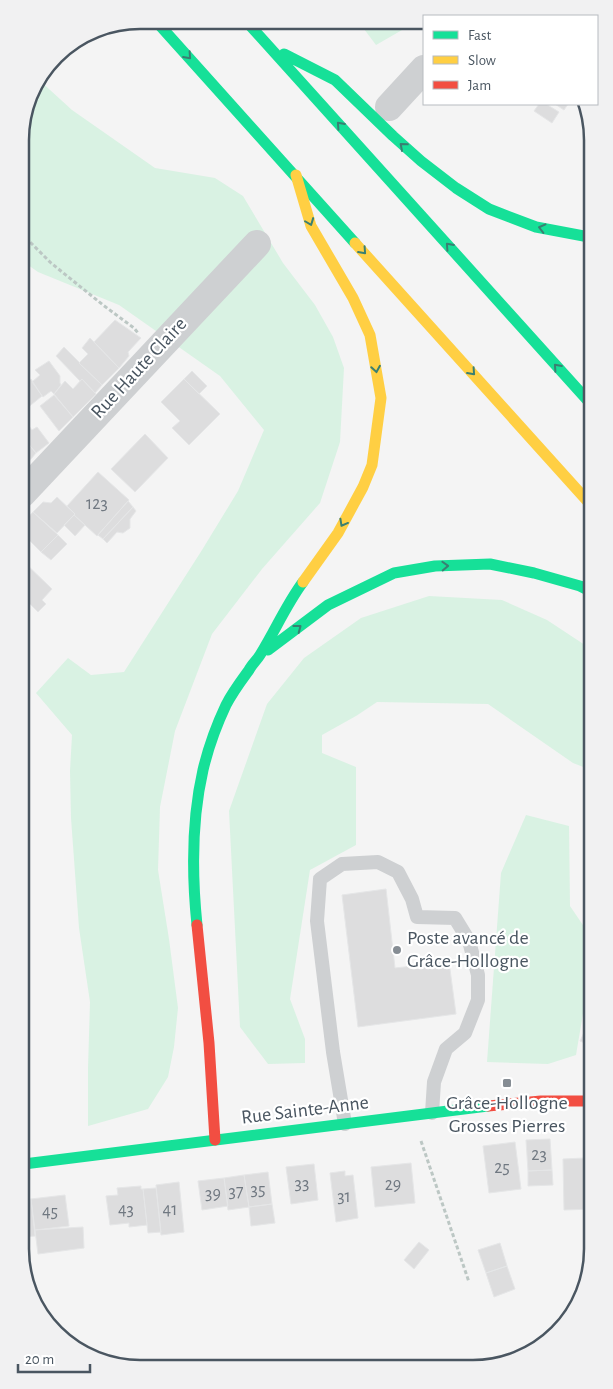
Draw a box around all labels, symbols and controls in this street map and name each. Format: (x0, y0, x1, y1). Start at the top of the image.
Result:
legend (423, 15, 598, 105)
text: Fast (468, 28, 492, 43)
one-way arrow (182, 51, 191, 60)
text: Slow (468, 53, 496, 68)
text: Jam (468, 78, 491, 93)
one-way arrow (337, 122, 346, 131)
one-way arrow (400, 143, 409, 152)
one-way arrow (304, 217, 314, 226)
one-way arrow (537, 223, 546, 234)
one-way arrow (446, 243, 455, 252)
one-way arrow (357, 245, 366, 254)
street label: Rue Haute Claire (87, 314, 191, 422)
one-way arrow (554, 364, 563, 373)
one-way arrow (370, 365, 381, 373)
one-way arrow (466, 366, 475, 375)
house number: 123 (86, 495, 108, 513)
one-way arrow (339, 518, 349, 527)
one-way arrow (442, 561, 449, 571)
one-way arrow (292, 625, 301, 633)
place label: Poste avancé de Grâce-Hollogne (407, 928, 529, 971)
marker: Poste avancé de Grâce-Hollogne (391, 944, 403, 956)
marker: Grâce-Hollogne Grosses Pierres (501, 1077, 513, 1089)
street label: Rue Sainte-Anne (240, 1092, 370, 1128)
place label: Grâce-Hollogne Grosses Pierres (446, 1093, 568, 1136)
house number: 23 (531, 1146, 547, 1164)
house number: 25 (494, 1159, 510, 1177)
house number: 33 (295, 1175, 309, 1193)
house number: 29 (385, 1176, 401, 1194)
house number: 35 (251, 1181, 265, 1199)
house number: 37 (229, 1183, 243, 1201)
house number: 39 (205, 1185, 221, 1203)
house number: 31 (337, 1188, 351, 1206)
house number: 43 (118, 1201, 134, 1219)
house number: 41 (163, 1201, 177, 1219)
house number: 45 (42, 1203, 58, 1221)
scale bar (18, 1342, 90, 1374)
text: 20 m (25, 1352, 54, 1367)

